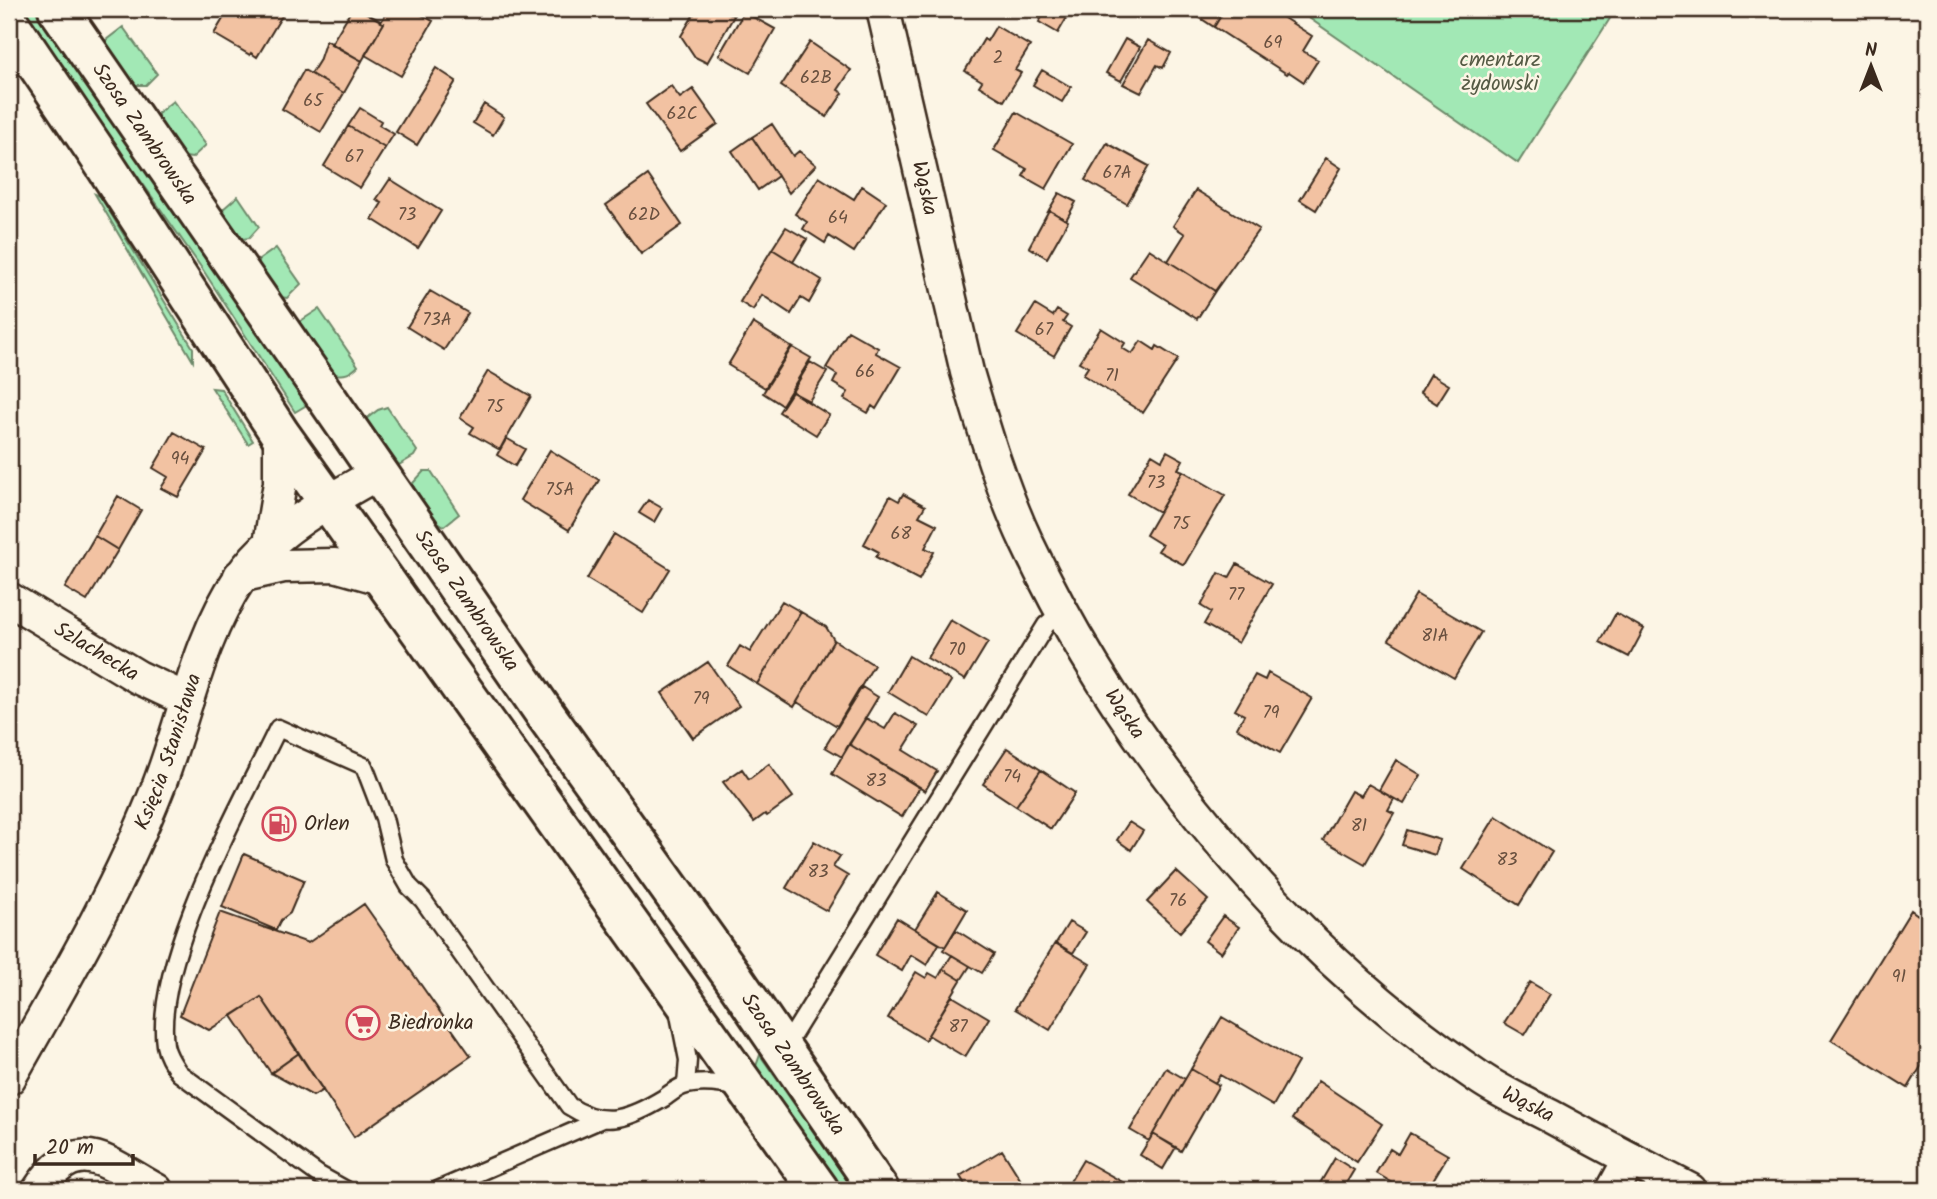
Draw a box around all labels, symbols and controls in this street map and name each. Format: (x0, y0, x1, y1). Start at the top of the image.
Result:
house number: 69 (1264, 29, 1283, 58)
north arrow (1836, 32, 1906, 102)
text: N (1865, 36, 1877, 66)
house number: 2 (993, 44, 1003, 73)
park label: cmentarz żydowski (1460, 44, 1540, 101)
street label: Szosa Zambrowska (83, 56, 205, 212)
house number: 62B (800, 64, 832, 93)
house number: 65 (303, 87, 324, 116)
house number: 62C (666, 100, 698, 129)
house number: 67 (345, 143, 364, 172)
street label: Wąska (902, 158, 947, 219)
house number: 67A (1102, 159, 1132, 188)
house number: 73 (398, 201, 416, 230)
house number: 62D (628, 201, 660, 230)
house number: 64 (828, 204, 848, 233)
house number: 73A (422, 306, 452, 335)
house number: 67 (1035, 316, 1054, 345)
house number: 66 (855, 358, 875, 387)
house number: 71 (1105, 362, 1119, 391)
house number: 75 (486, 393, 505, 422)
house number: 94 (171, 445, 189, 474)
house number: 73 (1147, 469, 1165, 498)
house number: 75A (546, 476, 575, 505)
house number: 75 (1172, 510, 1191, 539)
house number: 68 (891, 520, 912, 549)
street label: Szosa Zambrowska (406, 522, 528, 679)
house number: 77 (1228, 581, 1245, 610)
street label: Szlachecka (47, 613, 145, 690)
house number: 81A (1421, 622, 1449, 651)
house number: 70 (948, 636, 966, 665)
street label: Księcia Stanisława (126, 669, 211, 835)
street label: Wąska (1095, 682, 1153, 746)
house number: 79 (692, 685, 710, 714)
house number: 79 (1262, 699, 1280, 728)
house number: 74 (1003, 763, 1021, 792)
house number: 83 (865, 767, 887, 796)
fuel station icon: Orlen (260, 805, 298, 843)
place label: Orlen (304, 808, 350, 841)
house number: 81 (1351, 812, 1367, 841)
house number: 83 (1496, 846, 1518, 875)
house number: 83 (807, 858, 829, 887)
house number: 76 (1169, 887, 1187, 916)
house number: 91 (1892, 963, 1906, 992)
street label: Szosa Zambrowska (732, 986, 854, 1143)
supermarket icon: Biedronka (344, 1004, 382, 1042)
place label: Biedronka (388, 1007, 474, 1040)
house number: 87 (948, 1013, 968, 1042)
street label: Wąska (1496, 1078, 1560, 1132)
scale bar (35, 1122, 133, 1166)
text: 20 m (46, 1132, 94, 1165)

